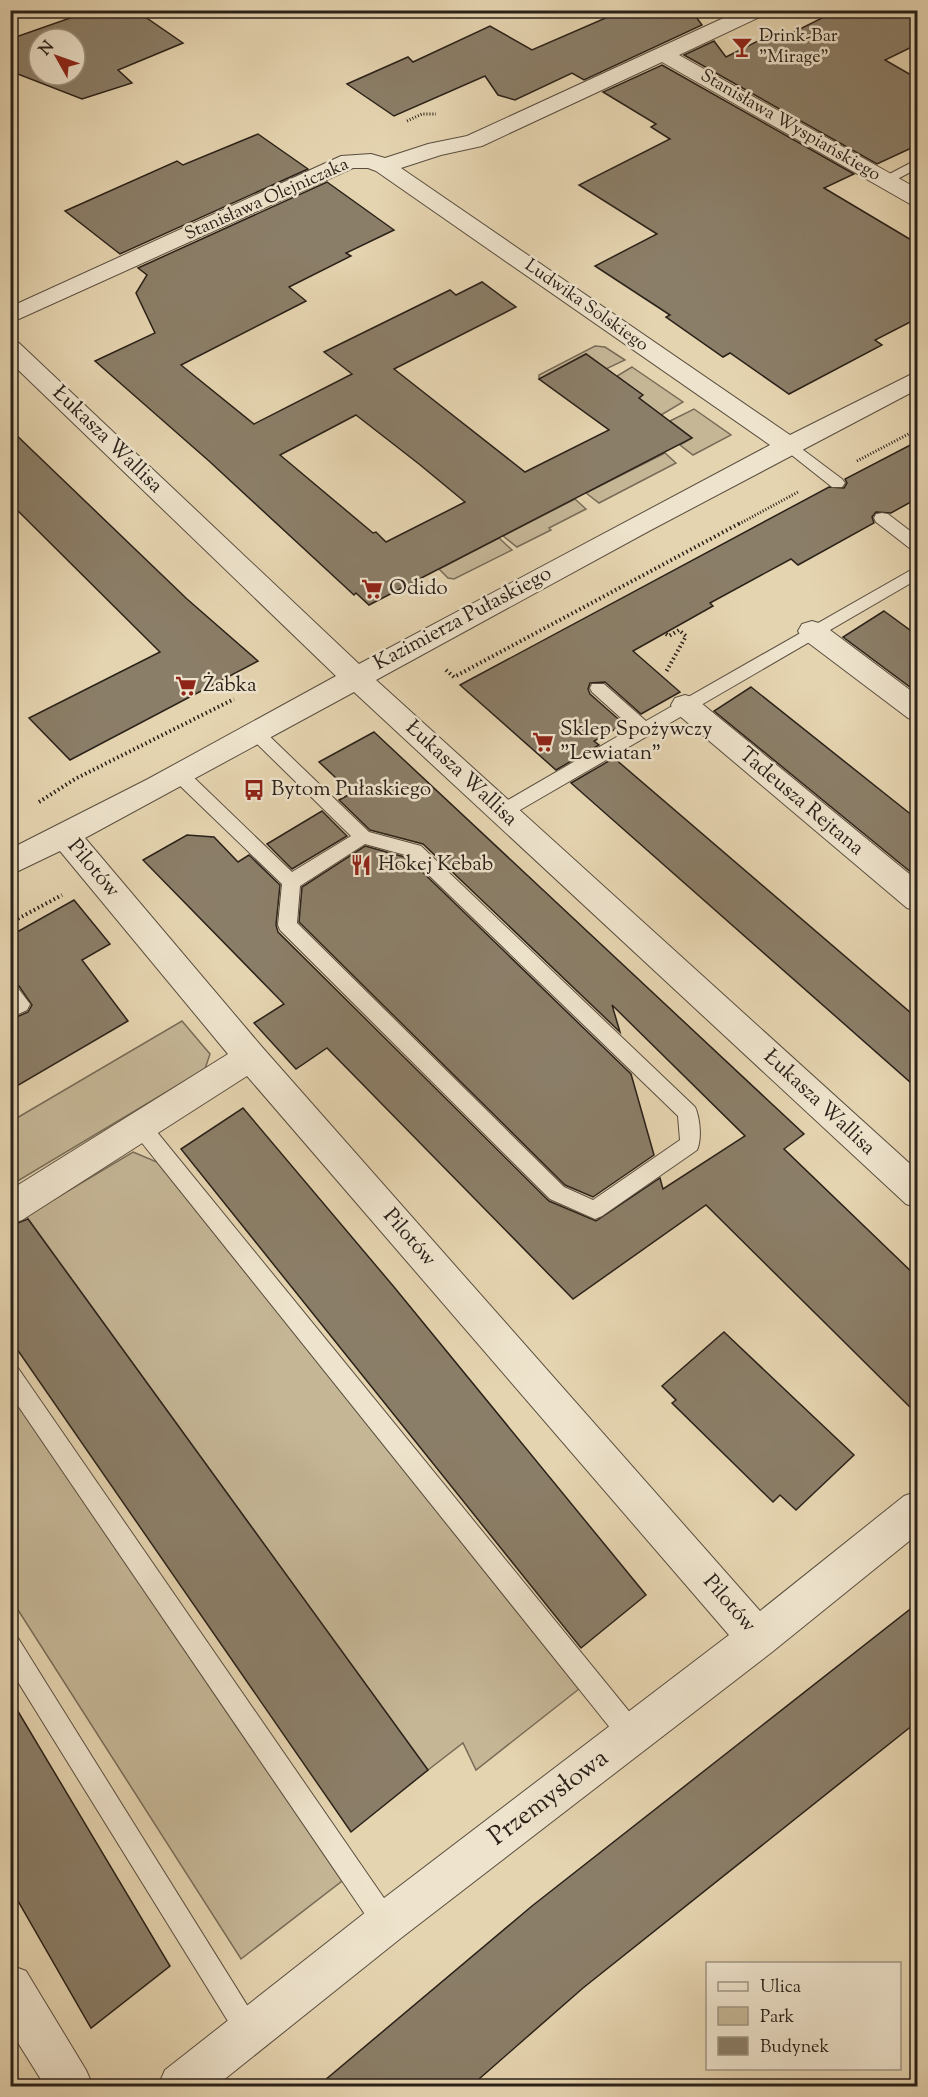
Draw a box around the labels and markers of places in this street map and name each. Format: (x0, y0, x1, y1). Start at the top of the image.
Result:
place label: Drink-Bar "Mirage" (759, 24, 838, 71)
bar icon: Drink-Bar "Mirage" (730, 35, 754, 59)
place label: Odido (389, 574, 448, 604)
supermarket icon: Odido (360, 577, 384, 601)
place label: Żabka (203, 671, 257, 701)
supermarket icon: Żabka (174, 674, 198, 698)
place label: Sklep Spożywczy "Lewiatan" (560, 715, 713, 769)
supermarket icon: Sklep Spożywczy "Lewiatan" (531, 730, 555, 754)
place label: Bytom Pułaskiego (271, 775, 431, 805)
bus stop icon: Bytom Pułaskiego (242, 778, 266, 802)
place label: Hokej Kebab (378, 850, 493, 880)
restaurant icon: Hokej Kebab (349, 853, 373, 877)

